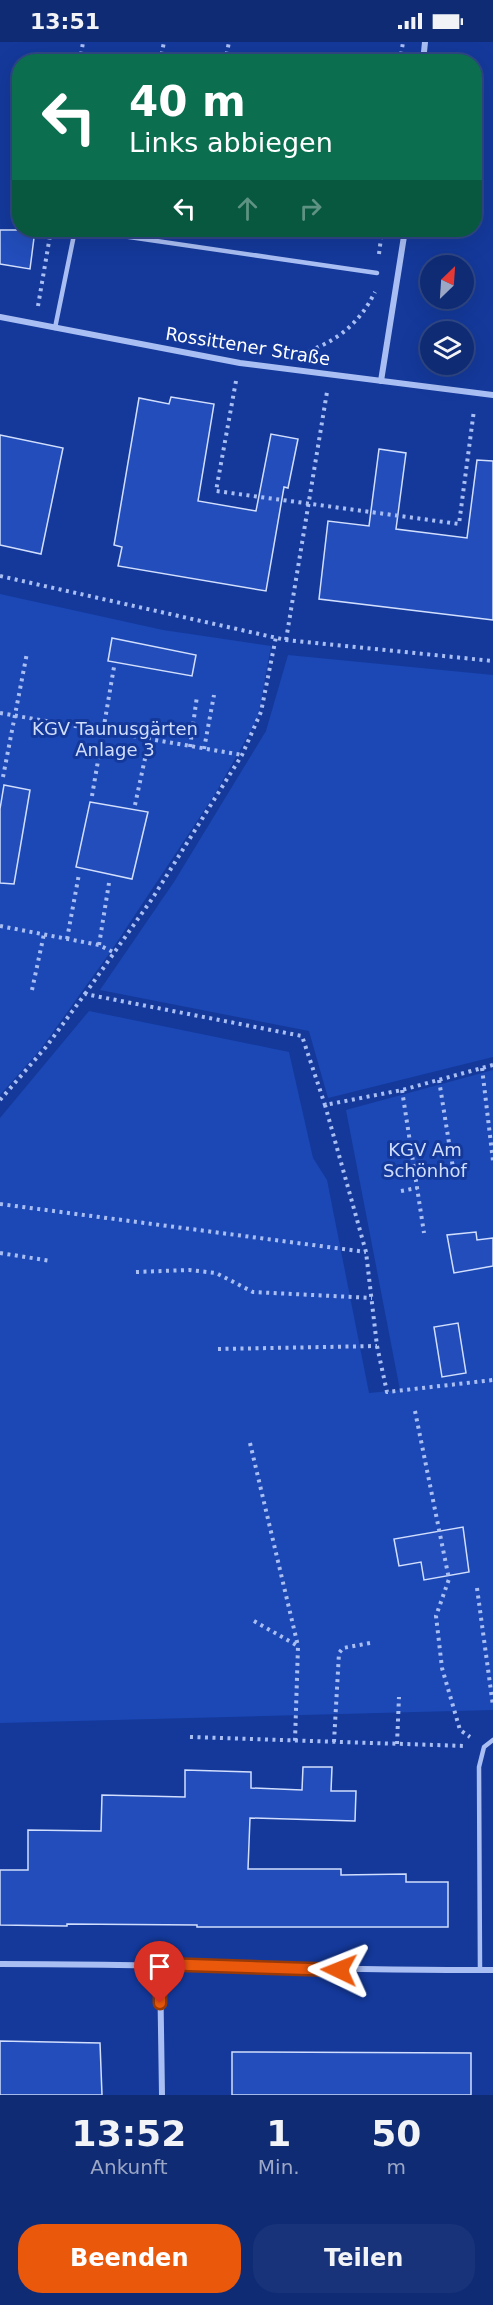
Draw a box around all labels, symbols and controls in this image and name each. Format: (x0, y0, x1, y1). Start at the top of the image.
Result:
text: 13:51 (30, 9, 100, 34)
text: 40 m (129, 77, 246, 126)
icon: left (30, 78, 108, 156)
text: Links abbiegen (129, 127, 333, 158)
icon: left (168, 192, 201, 225)
icon: ahead (231, 192, 264, 225)
icon: right (294, 192, 327, 225)
north arrow (420, 255, 474, 309)
map controls (420, 255, 474, 375)
button: layers (420, 321, 474, 375)
street label: Rossittener Straße (164, 323, 332, 369)
park label: KGV Taunusgärten Anlage 3 (32, 718, 198, 760)
park label: KGV Am Schönhof (383, 1139, 468, 1181)
position arrow (307, 1938, 371, 2002)
pin (134, 1941, 185, 2003)
icon: arrive (143, 1950, 176, 1983)
text: 13:52 (72, 2113, 186, 2154)
text: 1 (266, 2113, 291, 2154)
text: 50 (371, 2113, 421, 2154)
text: Ankunft (90, 2155, 168, 2179)
text: Min. (258, 2155, 300, 2179)
text: m (387, 2155, 406, 2179)
button: Beenden (18, 2224, 241, 2293)
button: Teilen (253, 2224, 475, 2293)

